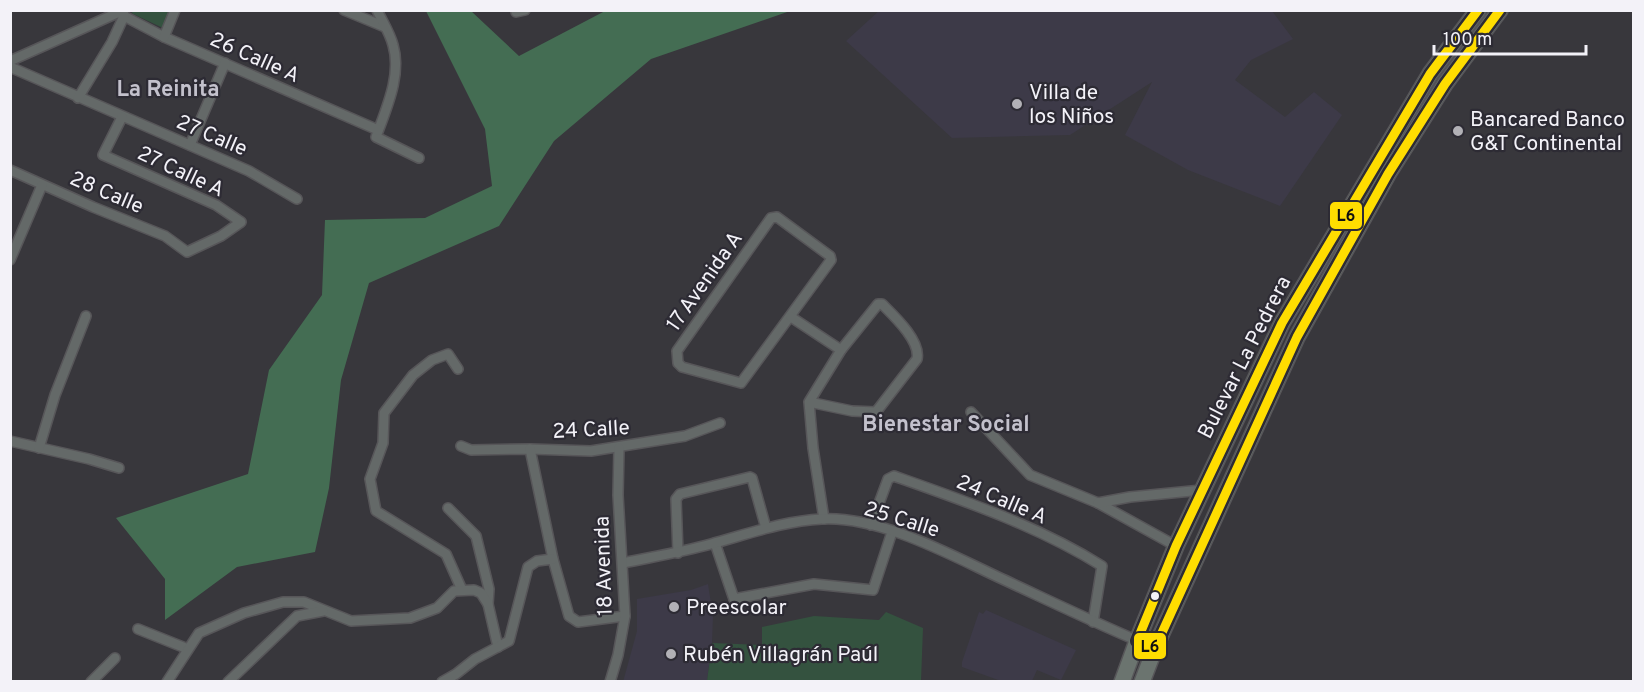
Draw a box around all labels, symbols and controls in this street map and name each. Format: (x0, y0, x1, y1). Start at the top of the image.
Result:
scale bar (1434, 18, 1586, 56)
street label: 26 Calle A (205, 27, 304, 90)
text: 100 m (1443, 29, 1492, 52)
district label: La Reinita (116, 77, 220, 104)
place label: Villa de los Niños (1029, 80, 1114, 131)
marker: Villa de los Niños (1010, 97, 1024, 111)
place label: Bancared Banco G&T Continental (1470, 107, 1625, 158)
street label: 27 Calle (172, 109, 251, 163)
marker: Bancared Banco G&T Continental (1451, 124, 1465, 138)
street label: 27 Calle A (133, 140, 228, 204)
street label: 28 Calle (65, 166, 147, 221)
line badge: L6 (1329, 201, 1363, 230)
text: L6 (1337, 207, 1355, 227)
street label: 17 Avenida A (661, 227, 749, 337)
street label: Bulevar La Pedrera (1193, 272, 1298, 444)
district label: Bienestar Social (862, 412, 1030, 439)
street label: 24 Calle (552, 415, 631, 446)
street label: 24 Calle A (952, 469, 1051, 532)
street label: 25 Calle (860, 496, 943, 545)
street label: 18 Avenida (589, 515, 620, 616)
unlabelled marker (1149, 590, 1161, 602)
place label: Preescolar (686, 595, 787, 622)
marker: Preescolar (667, 600, 681, 614)
line badge: L6 (1133, 632, 1167, 660)
text: L6 (1141, 638, 1159, 658)
place label: Rubén Villagrán Paúl (683, 642, 878, 669)
marker: Rubén Villagrán Paúl (664, 647, 678, 661)

